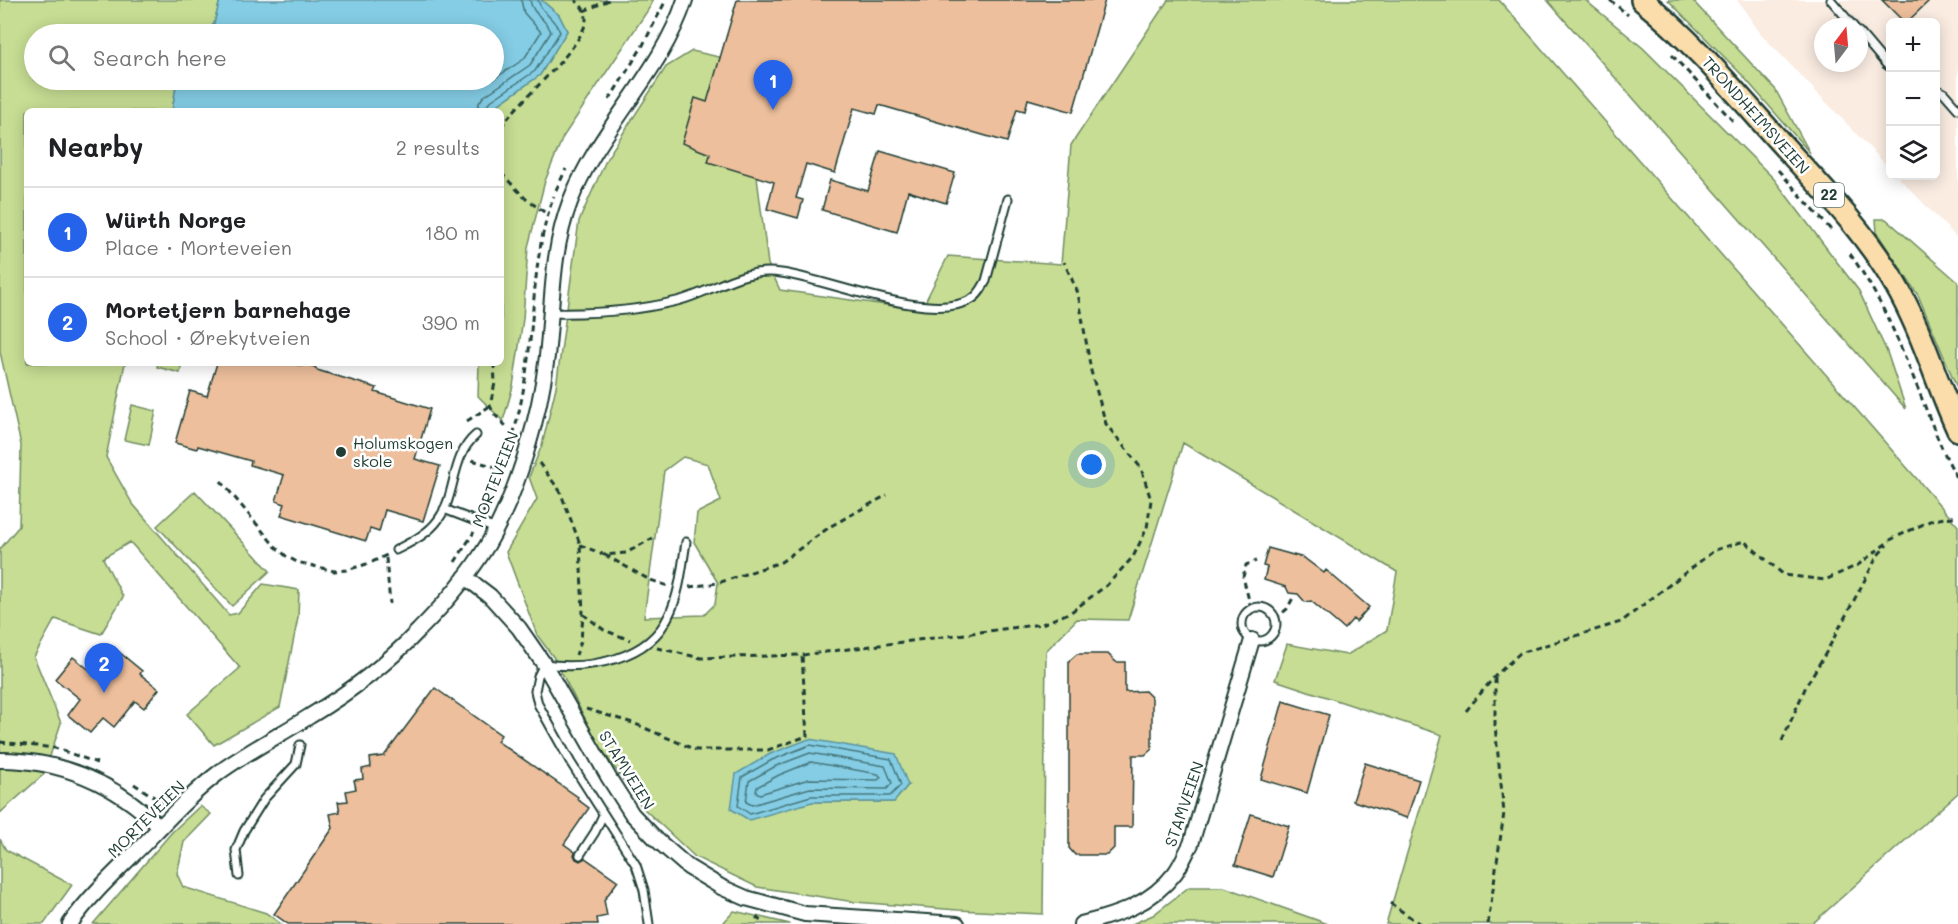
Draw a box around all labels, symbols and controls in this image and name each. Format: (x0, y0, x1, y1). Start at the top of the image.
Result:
north arrow (1814, 18, 1868, 72)
map controls (1886, 18, 1940, 180)
button: + (1886, 18, 1940, 72)
search box (24, 24, 504, 90)
icon: search (45, 41, 78, 74)
text: Search here (93, 43, 227, 72)
street label: TRONDHEIMSVEIEN (1698, 51, 1815, 178)
pin: 1 (754, 60, 792, 110)
button: − (1886, 72, 1940, 126)
button: layers (1886, 126, 1940, 180)
text: Nearby (48, 130, 143, 164)
text: 2 results (396, 134, 480, 160)
road number: 22 (1814, 183, 1844, 207)
text: Würth Norge (105, 205, 246, 234)
text: 1 (63, 219, 72, 245)
text: 180 m (424, 219, 480, 245)
text: Place · Morteveien (105, 234, 292, 260)
text: Mortetjern barnehage (105, 295, 351, 324)
text: 2 (62, 309, 73, 335)
text: 390 m (422, 309, 480, 335)
text: School · Ørekytveien (105, 324, 310, 350)
street label: MORTEVEIEN (467, 428, 522, 530)
place label: Holumskogen skole (353, 432, 453, 471)
marker: Holumskogen skole (334, 445, 348, 459)
your location (1077, 450, 1106, 479)
pin: 2 (84, 644, 124, 693)
street label: STAMVEIEN (595, 726, 660, 813)
street label: STAMVEIEN (1159, 758, 1208, 849)
street label: MORTEVEIEN (102, 775, 189, 862)

